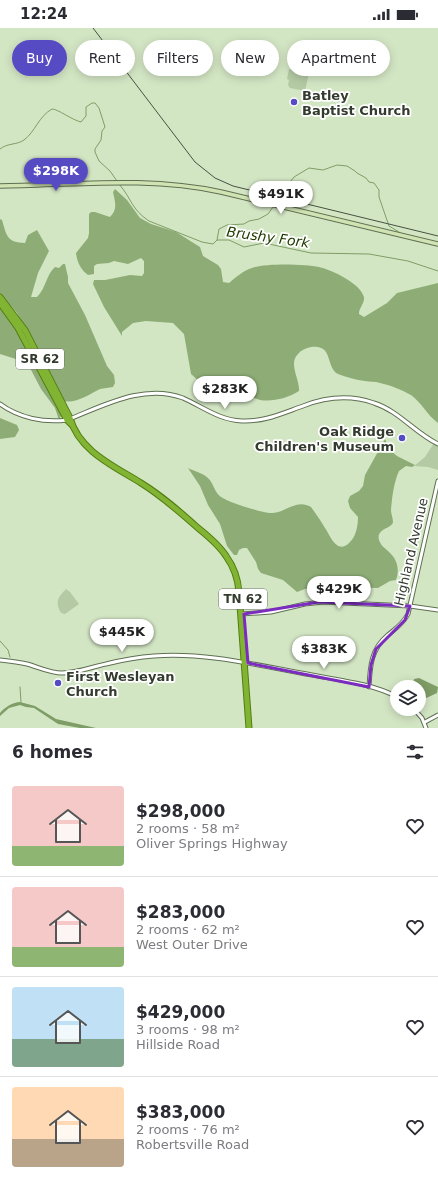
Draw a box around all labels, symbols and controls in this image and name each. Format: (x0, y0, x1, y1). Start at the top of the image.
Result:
text: 12:24 (20, 5, 68, 23)
chip: Buy (12, 40, 67, 76)
chip: Rent (75, 40, 135, 76)
chip: Filters (143, 40, 213, 76)
chip: New (221, 40, 279, 76)
chip: Apartment (287, 40, 390, 76)
place label: Batley Baptist Church (302, 88, 411, 118)
marker: Batley Baptist Church (289, 97, 299, 107)
pin: $298K (28, 158, 84, 192)
text: $298K (33, 163, 79, 178)
pin: $491K (253, 181, 309, 215)
text: $491K (258, 186, 304, 201)
water label: Brushy Fork (225, 223, 311, 251)
road number: SR 62 (16, 349, 64, 369)
pin: $283K (197, 376, 253, 410)
text: $283K (202, 381, 248, 396)
place label: Oak Ridge Children's Museum (255, 424, 394, 454)
marker: Oak Ridge Children's Museum (397, 433, 407, 443)
street label: Highland Avenue (391, 497, 431, 607)
pin: $429K (311, 576, 367, 610)
text: $429K (316, 581, 362, 596)
road number: TN 62 (219, 589, 267, 609)
pin: $445K (94, 619, 150, 653)
text: $445K (99, 624, 145, 639)
pin: $383K (296, 636, 352, 670)
text: $383K (301, 641, 347, 656)
place label: First Wesleyan Church (66, 669, 174, 699)
marker: First Wesleyan Church (53, 678, 63, 688)
map controls (390, 680, 426, 716)
button: layers (390, 680, 426, 716)
icon: filters (404, 741, 426, 763)
text: 6 homes (12, 742, 93, 762)
text: $298,000 (136, 801, 225, 821)
icon: home (44, 802, 92, 850)
icon: heart (404, 815, 426, 837)
text: 2 rooms · 58 m² (136, 821, 240, 836)
text: Oliver Springs Highway (136, 836, 288, 851)
text: $283,000 (136, 902, 225, 922)
icon: home (44, 903, 92, 951)
icon: heart (404, 916, 426, 938)
text: 2 rooms · 62 m² (136, 922, 240, 937)
text: West Outer Drive (136, 937, 248, 952)
text: $429,000 (136, 1002, 225, 1022)
icon: home (44, 1003, 92, 1051)
icon: heart (404, 1016, 426, 1038)
text: 3 rooms · 98 m² (136, 1022, 240, 1037)
text: Hillside Road (136, 1037, 220, 1052)
text: $383,000 (136, 1102, 225, 1122)
icon: home (44, 1103, 92, 1151)
icon: heart (404, 1116, 426, 1138)
text: 2 rooms · 76 m² (136, 1122, 240, 1137)
text: Robertsville Road (136, 1137, 249, 1152)

